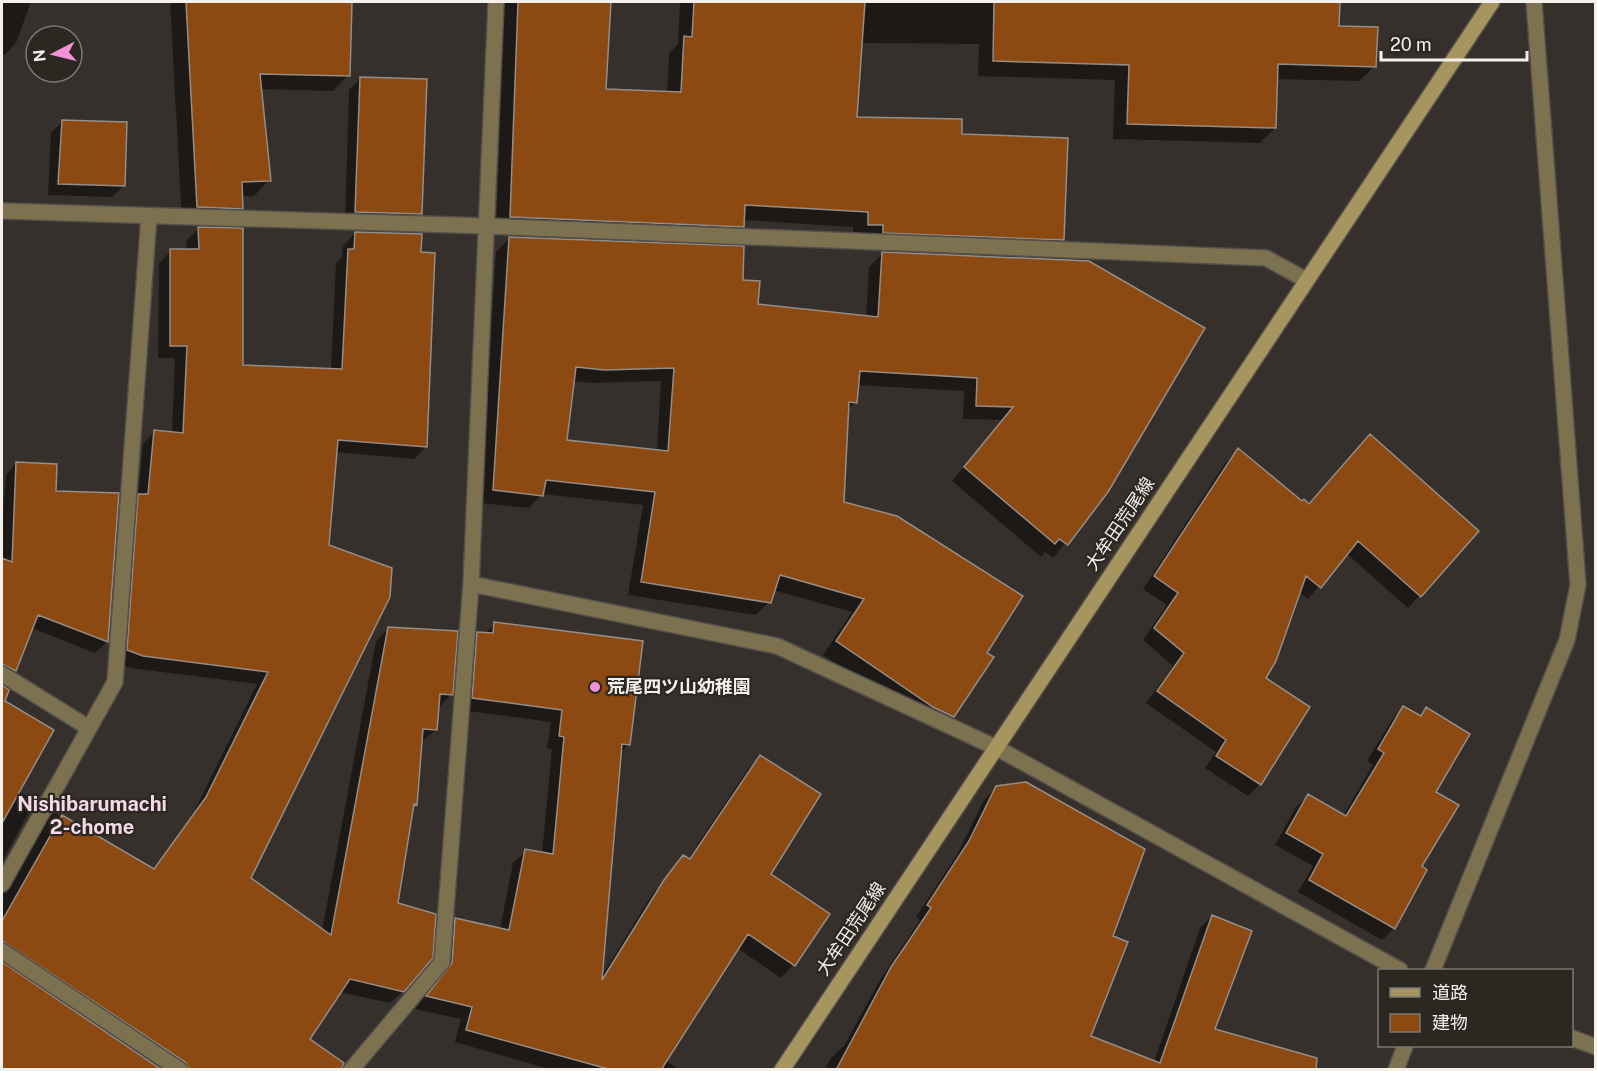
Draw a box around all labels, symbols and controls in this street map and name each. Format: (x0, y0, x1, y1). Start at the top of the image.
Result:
north arrow (24, 24, 84, 84)
scale bar (1381, 24, 1526, 62)
text: 20 m (1390, 34, 1432, 55)
text: N (29, 48, 50, 63)
street label: 大牟田荒尾線 (1081, 473, 1158, 574)
place label: 荒尾四ツ山幼稚園 (607, 676, 751, 697)
marker: 荒尾四ツ山幼稚園 (588, 680, 602, 694)
district label: Nishibarumachi 2-chome (17, 792, 167, 839)
street label: 大牟田荒尾線 (812, 878, 889, 979)
legend (1378, 969, 1573, 1047)
text: 道路 (1432, 982, 1468, 1003)
text: 建物 (1432, 1012, 1468, 1033)

